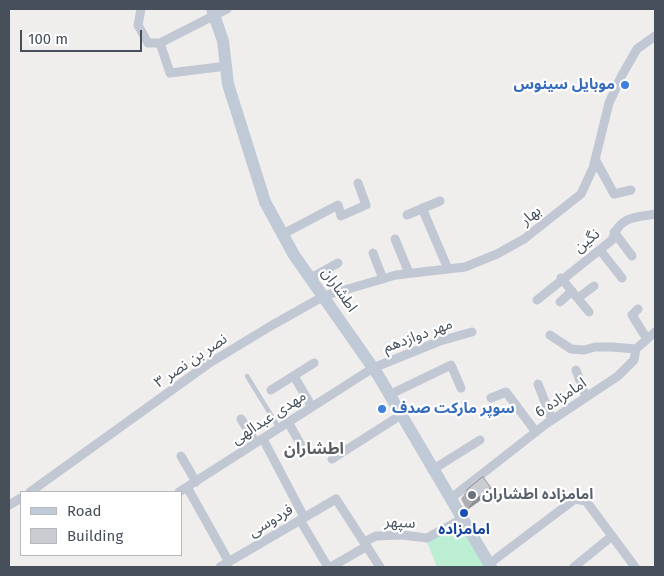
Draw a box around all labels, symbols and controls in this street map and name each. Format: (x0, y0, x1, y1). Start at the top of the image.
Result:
scale bar (22, 20, 145, 52)
text: 100 m (28, 30, 68, 48)
place label: موبایل سینوس (514, 76, 615, 94)
marker: موبایل سینوس (619, 79, 631, 91)
street label: بهار (517, 202, 545, 230)
street label: نگین (570, 225, 604, 257)
street label: اطشاران (317, 264, 361, 316)
street label: مهر دوازدهم (381, 315, 455, 357)
street label: نصر بن نصر ۳ (151, 330, 231, 392)
street label: امامزاده 6 (532, 374, 590, 422)
street label: مهدی عبدالهی (228, 387, 310, 449)
place label: سوپر مارکت صدف (392, 400, 515, 418)
marker: سوپر مارکت صدف (376, 403, 388, 415)
district label: اطشاران (284, 440, 344, 460)
place label: امامزاده اطشاران (482, 486, 593, 504)
marker: امامزاده اطشاران (466, 489, 478, 501)
legend (20, 491, 182, 556)
street label: فردوسی (245, 501, 297, 541)
text: Road (67, 502, 102, 520)
marker: امامزاده (458, 507, 470, 519)
street label: سپهر (384, 513, 416, 533)
place label: امامزاده (438, 521, 490, 539)
text: Building (67, 527, 123, 545)

